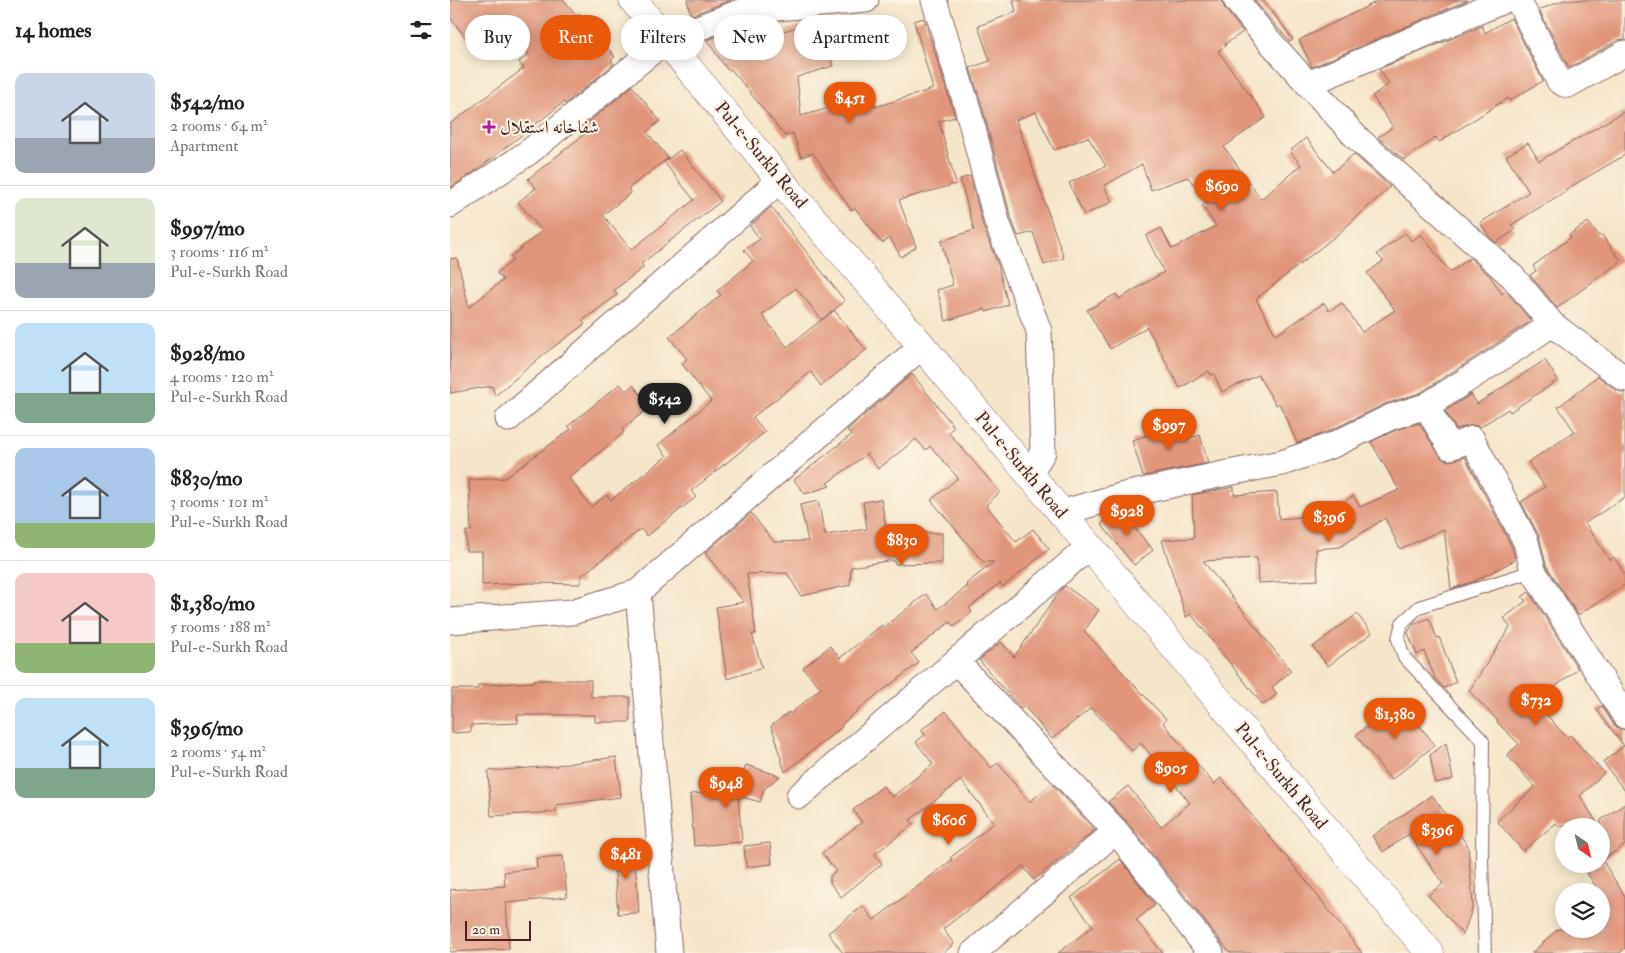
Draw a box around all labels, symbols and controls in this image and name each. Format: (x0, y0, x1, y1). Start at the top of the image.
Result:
chip: Buy (465, 15, 530, 60)
chip: Rent (540, 15, 611, 60)
chip: Filters (621, 15, 704, 60)
chip: New (714, 15, 784, 60)
chip: Apartment (794, 15, 907, 60)
icon: filters (407, 16, 435, 44)
text: 14 homes (15, 17, 92, 44)
pin: $451 (820, 82, 880, 124)
text: $451 (835, 88, 865, 108)
text: $542/mo (170, 89, 244, 116)
icon: home (55, 93, 115, 153)
street label: Pul-e-Surkh Road (710, 97, 812, 213)
text: 2 rooms · 64 m² (170, 116, 268, 136)
place label: شفاخانه استقلال (500, 116, 599, 139)
marker: شفاخانه استقلال (482, 120, 496, 134)
text: Apartment (170, 136, 238, 156)
pin: $690 (1192, 170, 1252, 212)
text: $690 (1205, 176, 1239, 196)
text: $997/mo (170, 215, 245, 242)
icon: home (55, 218, 115, 278)
text: 3 rooms · 116 m² (170, 242, 268, 262)
text: Pul-e-Surkh Road (170, 262, 288, 282)
text: $928/mo (170, 340, 245, 367)
icon: home (55, 343, 115, 403)
text: 4 rooms · 120 m² (170, 367, 273, 387)
pin: $542 (635, 382, 695, 425)
text: Pul-e-Surkh Road (170, 387, 288, 407)
text: $542 (649, 389, 681, 409)
street label: Pul-e-Surkh Road (970, 407, 1072, 523)
pin: $997 (1139, 408, 1199, 451)
text: $997 (1153, 415, 1185, 435)
text: $830/mo (170, 465, 242, 492)
icon: home (55, 468, 115, 528)
text: 3 rooms · 101 m² (170, 492, 268, 512)
pin: $928 (1097, 494, 1157, 537)
pin: $396 (1299, 500, 1359, 543)
text: $928 (1111, 501, 1143, 521)
text: $396 (1313, 507, 1345, 527)
text: Pul-e-Surkh Road (170, 512, 288, 532)
pin: $830 (872, 524, 932, 566)
text: $830 (887, 530, 917, 550)
text: $1,380/mo (170, 590, 255, 617)
icon: home (55, 593, 115, 653)
text: 5 rooms · 188 m² (170, 617, 271, 637)
text: Pul-e-Surkh Road (170, 637, 288, 657)
pin: $732 (1506, 684, 1566, 726)
text: $732 (1521, 690, 1551, 710)
pin: $1,380 (1354, 698, 1436, 740)
text: $1,380 (1375, 704, 1415, 724)
text: $396/mo (170, 715, 243, 742)
icon: home (55, 718, 115, 778)
street label: Pul-e-Surkh Road (1230, 718, 1332, 834)
text: 2 rooms · 54 m² (170, 742, 266, 762)
pin: $905 (1141, 752, 1201, 794)
text: $905 (1155, 758, 1187, 778)
text: Pul-e-Surkh Road (170, 762, 288, 782)
pin: $948 (696, 766, 756, 809)
text: $948 (709, 773, 743, 793)
pin: $606 (919, 804, 979, 846)
text: $606 (932, 810, 966, 830)
pin: $396 (1407, 814, 1467, 856)
north arrow (1555, 818, 1610, 872)
map controls (1555, 818, 1610, 938)
text: $396 (1421, 820, 1453, 840)
pin: $481 (596, 838, 656, 880)
text: $481 (611, 844, 641, 864)
button: layers (1555, 883, 1610, 938)
scale bar (465, 918, 531, 941)
text: 20 m (472, 921, 500, 938)

